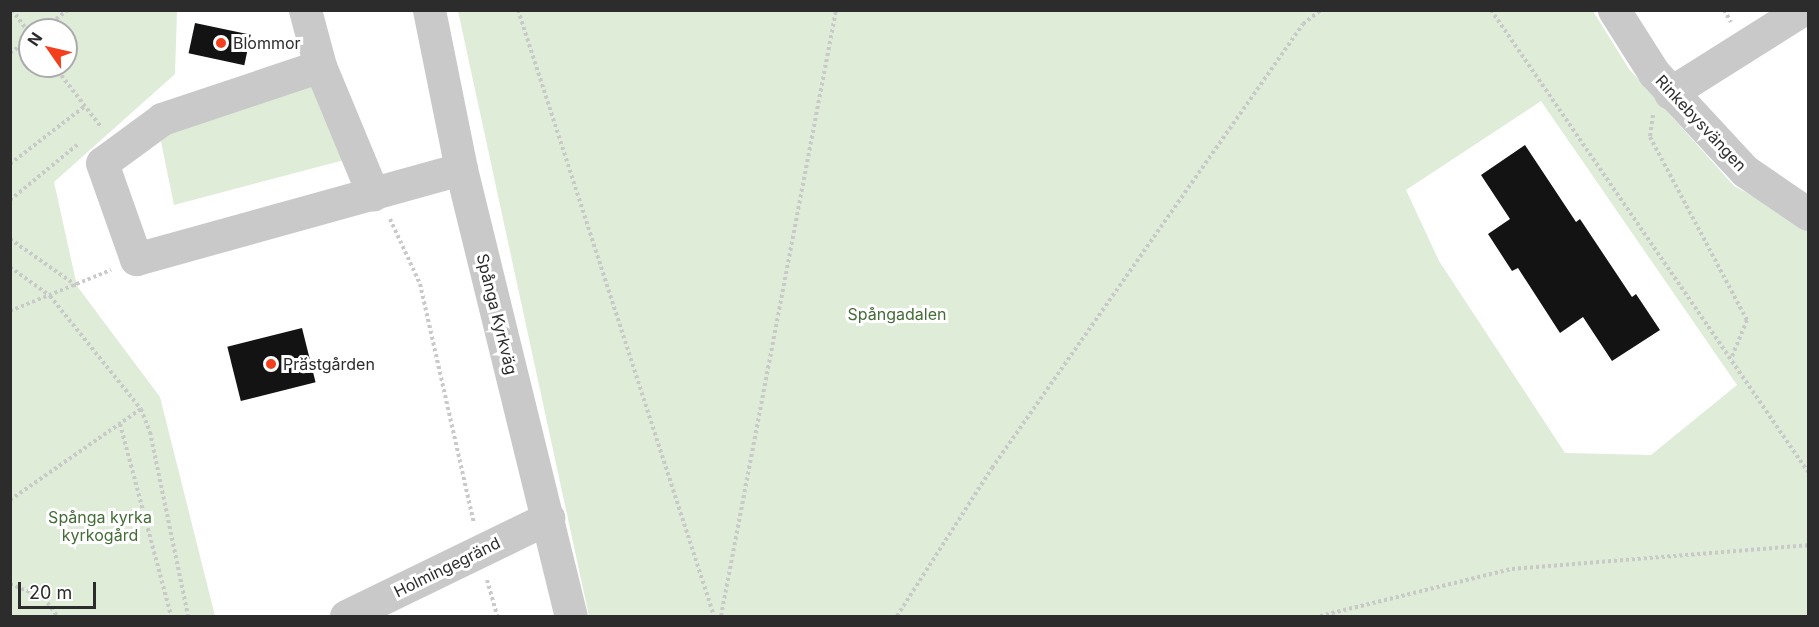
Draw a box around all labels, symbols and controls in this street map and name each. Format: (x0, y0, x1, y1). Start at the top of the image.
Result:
north arrow (18, 18, 78, 78)
text: N (23, 28, 46, 50)
place label: Blommor (233, 33, 301, 53)
marker: Blommor (214, 36, 228, 50)
street label: Rinkebysvängen (1652, 71, 1750, 175)
street label: Spånga Kyrkväg (473, 252, 521, 376)
park label: Spångadalen (848, 304, 946, 324)
place label: Prästgården (283, 354, 375, 374)
marker: Prästgården (264, 357, 278, 371)
park label: Spånga kyrka kyrkogård (48, 507, 152, 545)
street label: Holmingegränd (391, 533, 503, 601)
scale bar (21, 570, 99, 608)
text: 20 m (29, 582, 72, 603)

